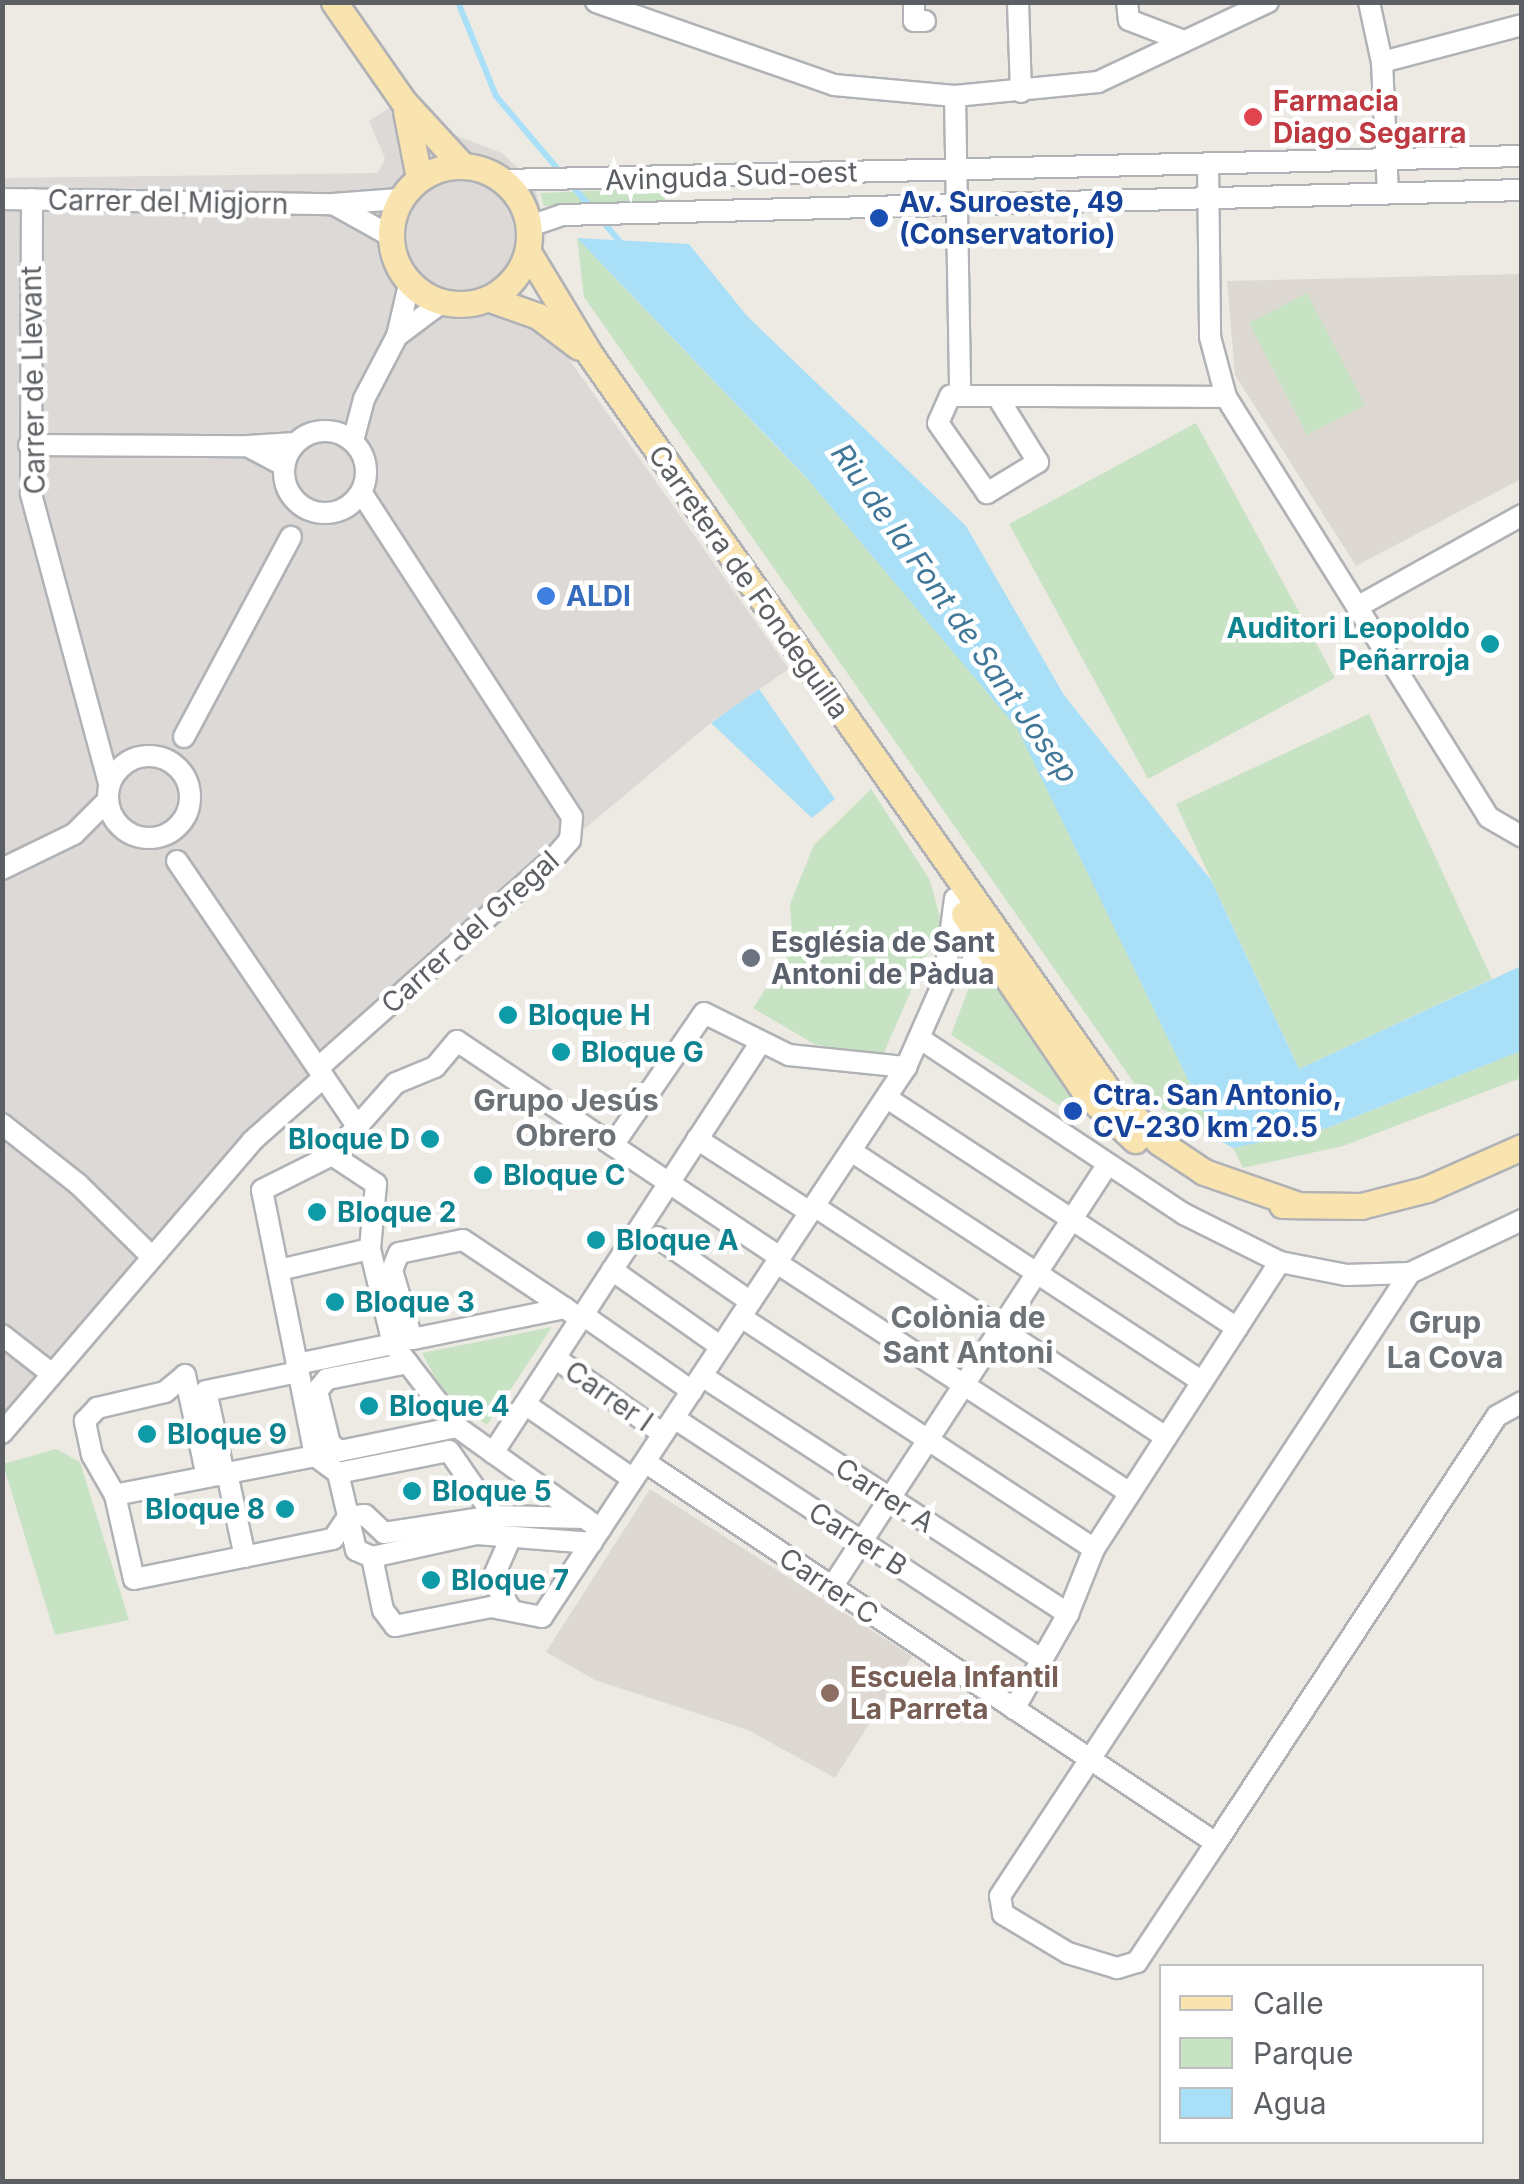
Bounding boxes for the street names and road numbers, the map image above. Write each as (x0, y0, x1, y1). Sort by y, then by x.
street label: Avinguda Sud-oest (604, 155, 858, 197)
street label: Carrer del Migjorn (48, 183, 288, 221)
street label: Carrer de Llevant (14, 265, 52, 495)
street label: Carretera de Fondeguilla (642, 439, 856, 725)
street label: Carrer del Gregal (374, 844, 566, 1020)
street label: Carrer I (559, 1354, 659, 1438)
street label: Carrer A (829, 1451, 941, 1539)
street label: Carrer B (803, 1495, 913, 1583)
street label: Carrer C (773, 1541, 885, 1631)

